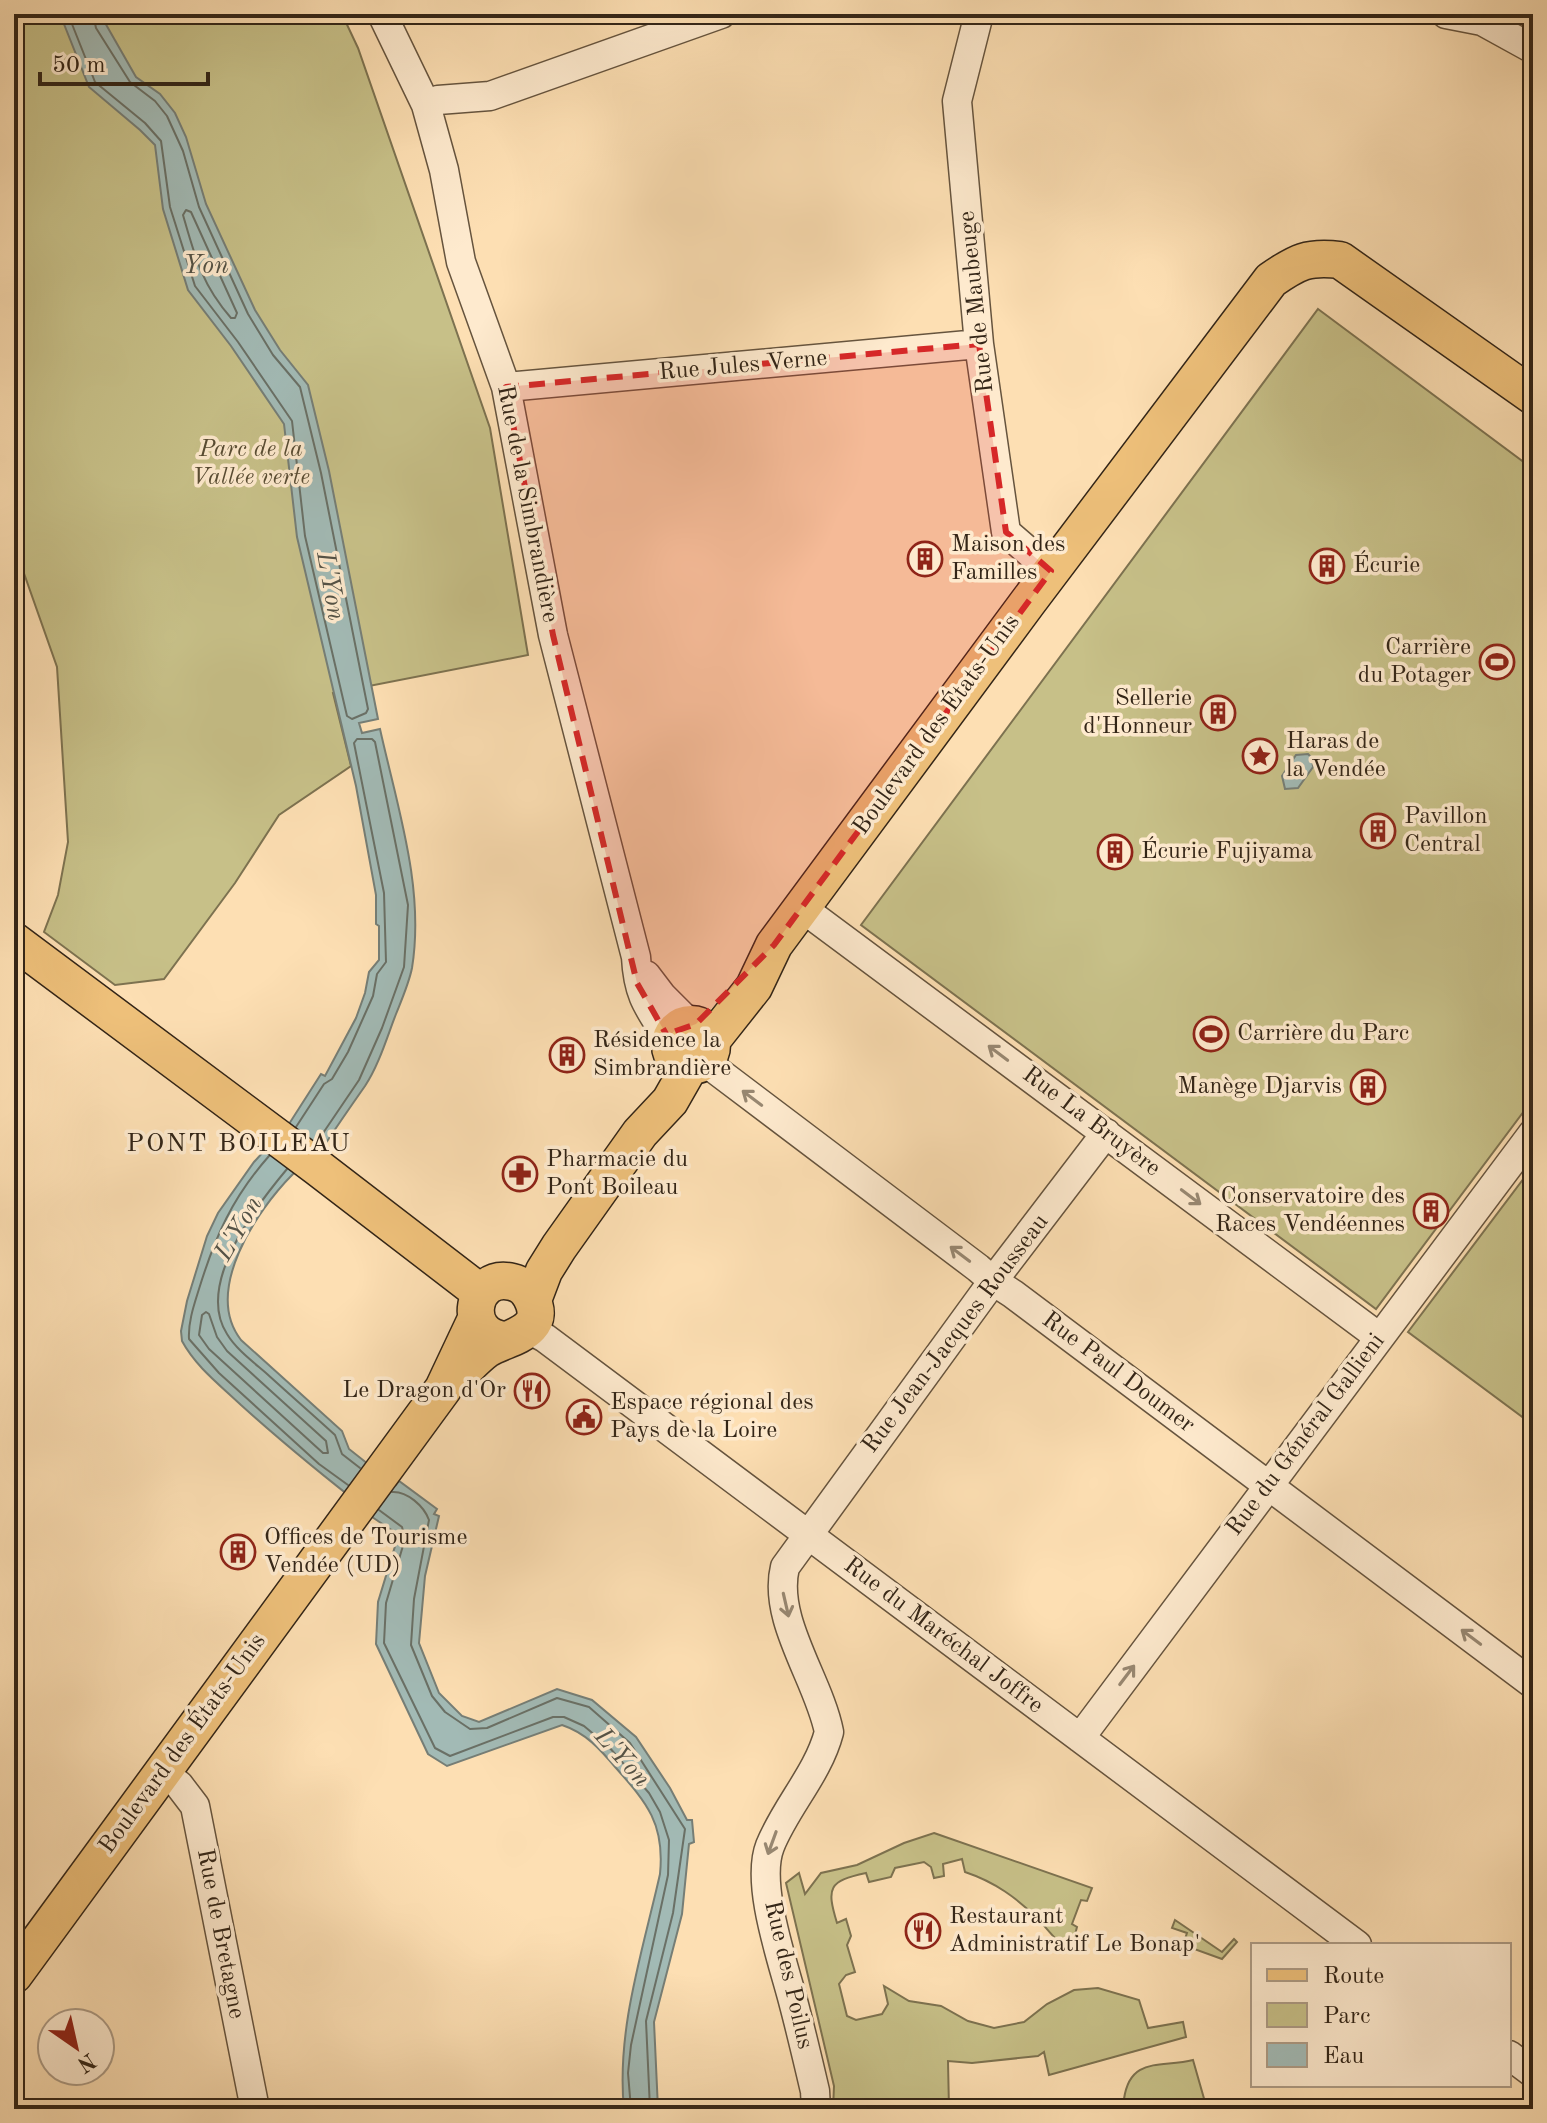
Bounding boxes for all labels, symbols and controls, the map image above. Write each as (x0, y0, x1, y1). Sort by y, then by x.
scale bar (40, 36, 208, 86)
text: 50 m (52, 54, 106, 78)
street label: Rue de Maubeuge (956, 210, 998, 394)
water label: Yon (183, 253, 229, 279)
street label: Rue Jules Verne (658, 347, 828, 385)
street label: Rue de la Simbrandière (492, 383, 562, 625)
park label: Parc de la Vallée verte (192, 438, 310, 490)
place label: Maison des Familles (951, 533, 1065, 585)
building icon: Maison des Familles (906, 540, 944, 578)
building icon: Écurie (1308, 547, 1346, 585)
water label: L'Yon (311, 549, 349, 623)
place label: Écurie (1353, 550, 1420, 578)
street label: Boulevard des États-Unis (846, 608, 1025, 839)
place label: Carrière du Potager (1358, 636, 1471, 688)
sports icon: Carrière du Potager (1478, 643, 1516, 681)
place label: Sellerie d'Honneur (1083, 687, 1192, 739)
building icon: Sellerie d'Honneur (1199, 694, 1237, 732)
place label: Haras de la Vendée (1286, 730, 1386, 782)
place icon: Haras de la Vendée (1241, 737, 1279, 775)
place label: Pavillon Central (1404, 805, 1487, 857)
building icon: Pavillon Central (1359, 812, 1397, 850)
building icon: Écurie Fujiyama (1096, 833, 1134, 871)
place label: Écurie Fujiyama (1141, 836, 1313, 864)
sports icon: Carrière du Parc (1192, 1015, 1230, 1053)
place label: Carrière du Parc (1237, 1022, 1409, 1046)
place label: Résidence la Simbrandière (593, 1029, 731, 1081)
building icon: Résidence la Simbrandière (548, 1036, 586, 1074)
one-way arrow (988, 1045, 1009, 1062)
street label: Rue La Bruyère (1018, 1062, 1164, 1182)
building icon: Manège Djarvis (1349, 1068, 1387, 1106)
place label: Manège Djarvis (1178, 1075, 1342, 1099)
one-way arrow (742, 1090, 763, 1107)
district label: PONT BOILEAU (126, 1131, 352, 1157)
place label: Pharmacie du Pont Boileau (546, 1148, 688, 1200)
pharmacy icon: Pharmacie du Pont Boileau (501, 1155, 539, 1193)
place label: Conservatoire des Races Vendéennes (1215, 1185, 1405, 1237)
one-way arrow (1179, 1188, 1201, 1205)
water label: L'Yon (210, 1192, 268, 1266)
building icon: Conservatoire des Races Vendéennes (1412, 1192, 1450, 1230)
street label: Rue Jean-Jacques Rousseau (858, 1210, 1054, 1458)
one-way arrow (950, 1246, 972, 1263)
street label: Rue Paul Doumer (1037, 1308, 1199, 1438)
street label: Rue du Général Gallieni (1222, 1330, 1390, 1540)
restaurant icon: Le Dragon d'Or (513, 1372, 551, 1410)
place label: Le Dragon d'Or (342, 1379, 506, 1403)
place label: Espace régional des Pays de la Loire (610, 1391, 814, 1443)
public building icon: Espace régional des Pays de la Loire (565, 1398, 603, 1436)
place label: Offices de Tourisme Vendée (UD) (264, 1526, 467, 1578)
building icon: Offices de Tourisme Vendée (UD) (219, 1533, 257, 1571)
street label: Rue du Maréchal Joffre (839, 1553, 1047, 1719)
one-way arrow (779, 1592, 794, 1618)
street label: Boulevard des États-Unis (92, 1627, 271, 1858)
one-way arrow (1460, 1629, 1482, 1645)
one-way arrow (1118, 1665, 1135, 1686)
water label: L'Yon (588, 1723, 655, 1793)
one-way arrow (764, 1830, 779, 1855)
street label: Rue de Bretagne (192, 1847, 248, 2021)
street label: Rue des Poilus (759, 1898, 817, 2052)
place label: Restaurant Administratif Le Bonap' (949, 1905, 1200, 1957)
restaurant icon: Restaurant Administratif Le Bonap' (904, 1912, 942, 1950)
legend (1251, 1943, 1511, 2087)
text: Route (1323, 1965, 1384, 1989)
text: Parc (1323, 2005, 1370, 2029)
north arrow (36, 2007, 116, 2087)
text: Eau (1323, 2045, 1364, 2069)
text: N (73, 2048, 99, 2076)

